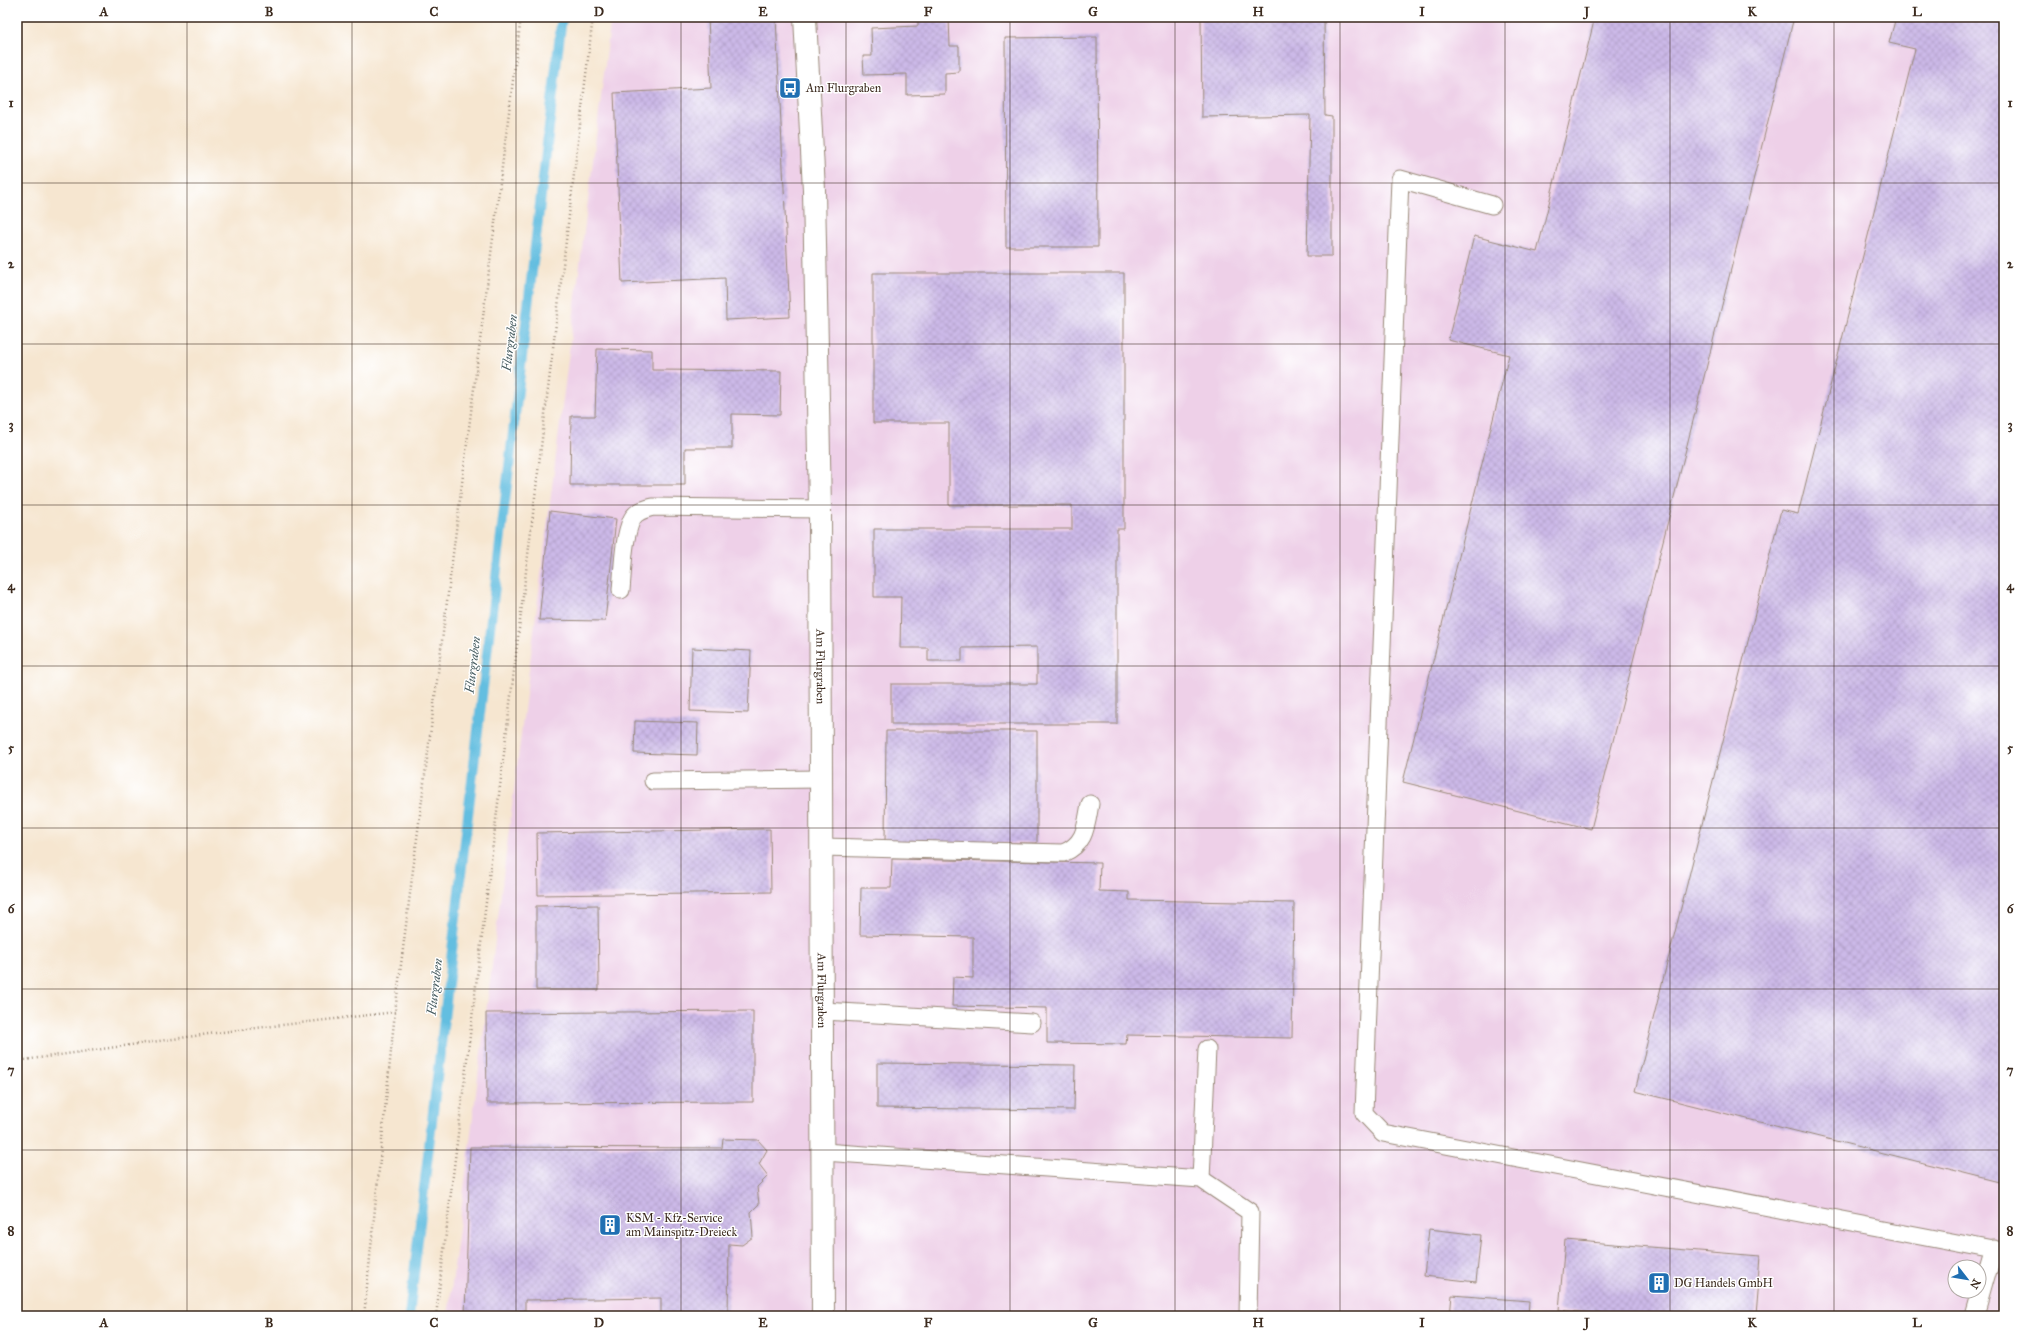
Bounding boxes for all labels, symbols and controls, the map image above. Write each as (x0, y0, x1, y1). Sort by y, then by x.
text: A (99, 4, 109, 20)
text: B (265, 4, 274, 20)
text: C (430, 4, 439, 20)
text: D (594, 4, 604, 20)
text: E (758, 4, 768, 20)
text: F (924, 4, 933, 20)
text: G (1088, 4, 1098, 20)
text: H (1252, 4, 1264, 20)
text: I (1419, 4, 1425, 20)
text: J (1582, 4, 1590, 20)
text: K (1747, 4, 1757, 20)
text: L (1912, 4, 1922, 20)
bus stop icon: Am Flurgraben (777, 75, 803, 101)
place label: Am Flurgraben (805, 81, 882, 96)
text: 1 (8, 95, 14, 111)
text: 1 (2007, 95, 2013, 111)
text: 2 (8, 256, 15, 272)
text: 2 (2007, 256, 2014, 272)
water label: Flurgraben (498, 313, 521, 373)
text: 3 (8, 417, 14, 433)
text: 3 (2007, 417, 2013, 433)
text: 4 (7, 578, 15, 594)
text: 4 (2006, 578, 2014, 594)
street label: Am Flurgraben (813, 628, 828, 705)
water label: Flurgraben (461, 635, 484, 695)
text: 5 (8, 740, 15, 756)
text: 5 (2007, 740, 2014, 756)
text: 6 (8, 901, 16, 917)
text: 6 (2007, 901, 2015, 917)
street label: Am Flurgraben (814, 952, 829, 1029)
water label: Flurgraben (423, 957, 446, 1017)
text: 7 (8, 1062, 15, 1078)
text: 7 (2007, 1062, 2014, 1078)
place label: KSM - Kfz-Service am Mainspitz-Dreieck (626, 1211, 738, 1239)
building icon: KSM - Kfz-Service am Mainspitz-Dreieck (597, 1212, 623, 1238)
text: 8 (8, 1223, 15, 1239)
text: 8 (2007, 1223, 2014, 1239)
north arrow (1947, 1259, 1987, 1299)
building icon: DG Handels GmbH (1646, 1270, 1672, 1296)
place label: DG Handels GmbH (1674, 1276, 1773, 1290)
text: N (1967, 1277, 1983, 1292)
text: A (99, 1315, 109, 1331)
text: B (265, 1315, 274, 1331)
text: C (430, 1315, 439, 1331)
text: D (594, 1315, 604, 1331)
text: E (758, 1315, 768, 1331)
text: F (924, 1315, 933, 1331)
text: G (1088, 1315, 1098, 1331)
text: H (1252, 1315, 1264, 1331)
text: I (1419, 1315, 1425, 1331)
text: J (1582, 1315, 1590, 1331)
text: K (1747, 1315, 1757, 1331)
text: L (1912, 1315, 1922, 1331)

